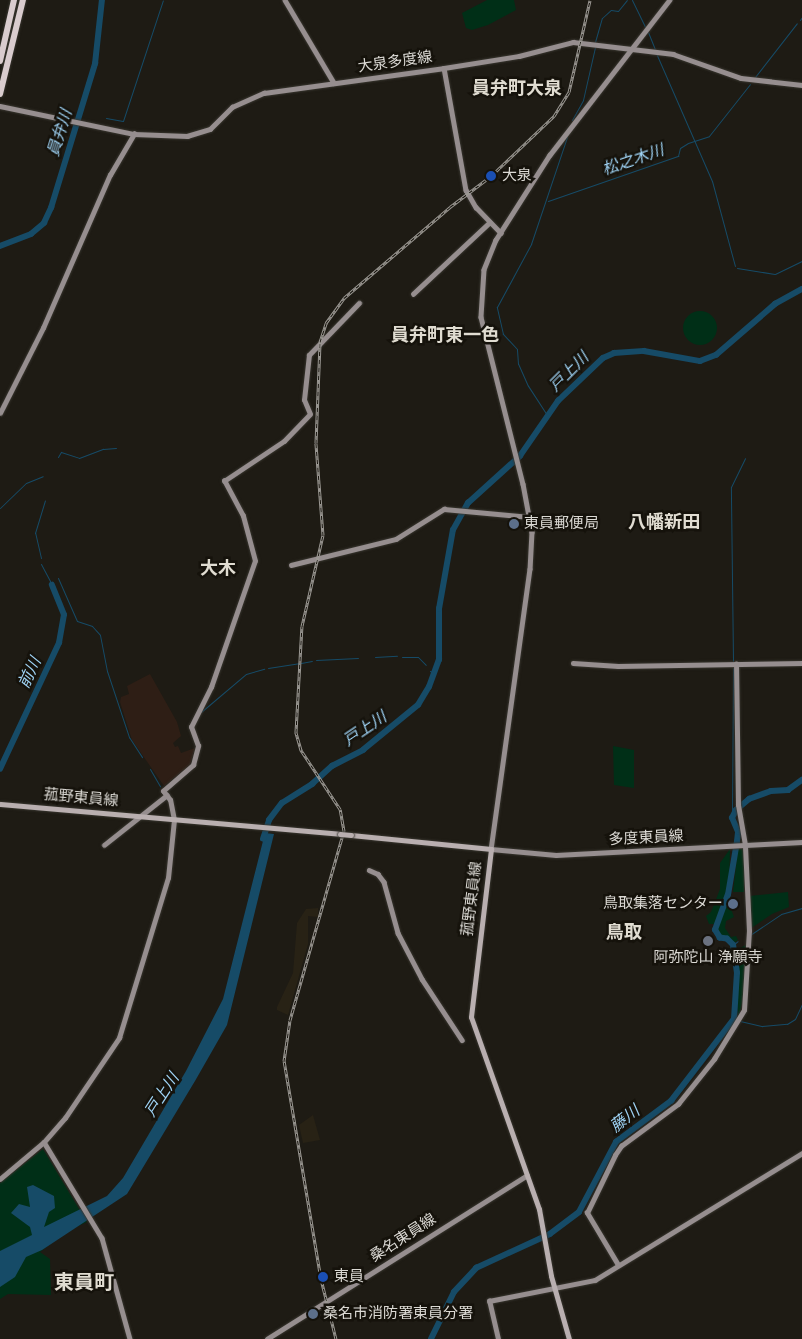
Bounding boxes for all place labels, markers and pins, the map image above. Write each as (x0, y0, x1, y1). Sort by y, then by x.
place label: 大泉 (502, 167, 532, 185)
marker: 大泉 (484, 169, 498, 183)
place label: 東員郵便局 (524, 515, 599, 533)
marker: 東員郵便局 (508, 518, 520, 530)
place label: 鳥取集落センター (603, 895, 723, 913)
marker: 鳥取集落センター (727, 898, 739, 910)
marker: 阿弥陀山 浄願寺 (702, 935, 714, 947)
place label: 阿弥陀山 浄願寺 (654, 949, 762, 967)
place label: 東員 (334, 1268, 364, 1286)
marker: 東員 (316, 1270, 330, 1284)
place label: 桑名市消防署東員分署 (323, 1305, 473, 1323)
marker: 桑名市消防署東員分署 (307, 1308, 319, 1320)

